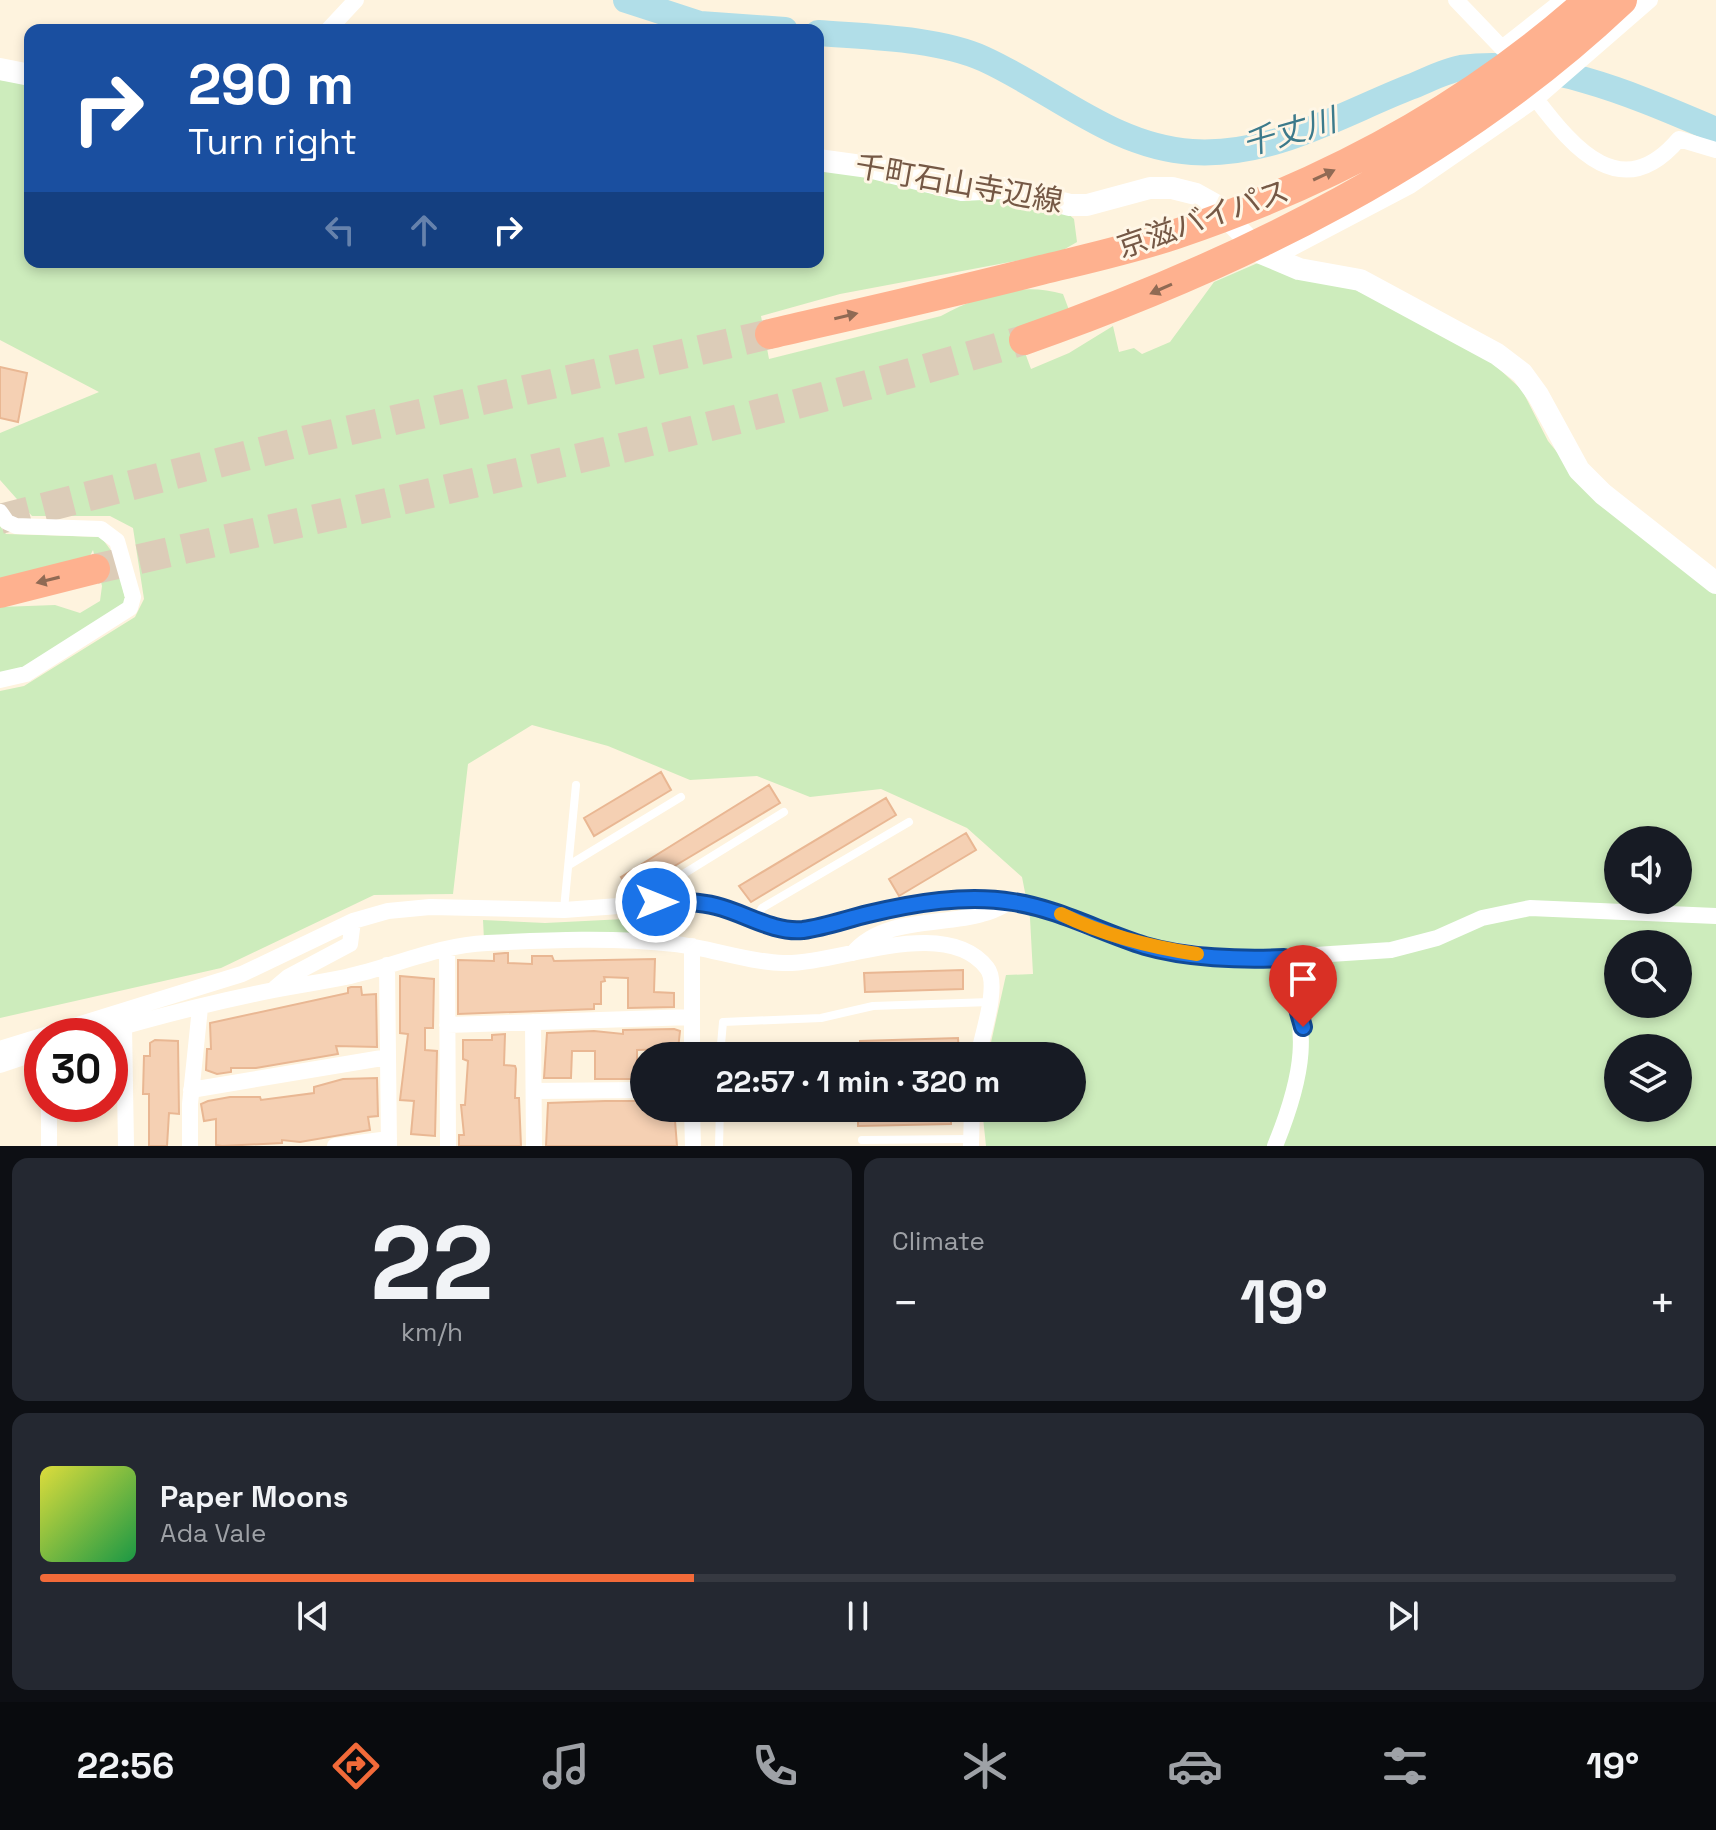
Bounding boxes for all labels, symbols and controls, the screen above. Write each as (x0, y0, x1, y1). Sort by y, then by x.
text: 290 m (188, 49, 354, 120)
icon: right (56, 56, 160, 160)
water label: 千丈川 (1237, 99, 1344, 164)
text: Turn right (188, 119, 357, 165)
street label: 千町石山寺辺線 (852, 146, 1066, 221)
one-way arrow (1312, 168, 1335, 181)
street label: 京滋バイパス (1112, 171, 1294, 266)
icon: left (318, 208, 362, 252)
icon: ahead (402, 208, 446, 252)
icon: right (486, 208, 530, 252)
one-way arrow (1149, 283, 1173, 296)
one-way arrow (834, 309, 859, 322)
one-way arrow (35, 575, 60, 587)
map controls (1604, 826, 1692, 1122)
button: sound (1604, 826, 1692, 914)
position arrow (614, 860, 698, 944)
button: search (1604, 930, 1692, 1018)
pin (1269, 945, 1337, 1027)
icon: arrive (1281, 957, 1325, 1001)
speed limit sign: 30 (24, 1018, 128, 1122)
button: layers (1604, 1034, 1692, 1122)
text: 22:57 · 1 min · 320 m (716, 1062, 1000, 1101)
text: 22 (370, 1197, 494, 1329)
text: Climate (892, 1224, 985, 1258)
text: 19° (1240, 1264, 1328, 1341)
text: − (892, 1275, 919, 1331)
text: + (1649, 1275, 1676, 1331)
text: km/h (401, 1315, 463, 1349)
text: Paper Moons (160, 1477, 349, 1516)
text: Ada Vale (160, 1516, 266, 1550)
icon: previous (291, 1594, 335, 1638)
icon: pause (836, 1594, 880, 1638)
icon: next (1381, 1594, 1425, 1638)
icon: directions (328, 1738, 384, 1794)
icon: music (538, 1738, 594, 1794)
icon: phone (747, 1738, 803, 1794)
icon: climate (957, 1738, 1013, 1794)
icon: car (1167, 1738, 1223, 1794)
icon: filters (1377, 1738, 1433, 1794)
text: 22:56 (77, 1743, 174, 1789)
text: 19° (1586, 1743, 1639, 1789)

